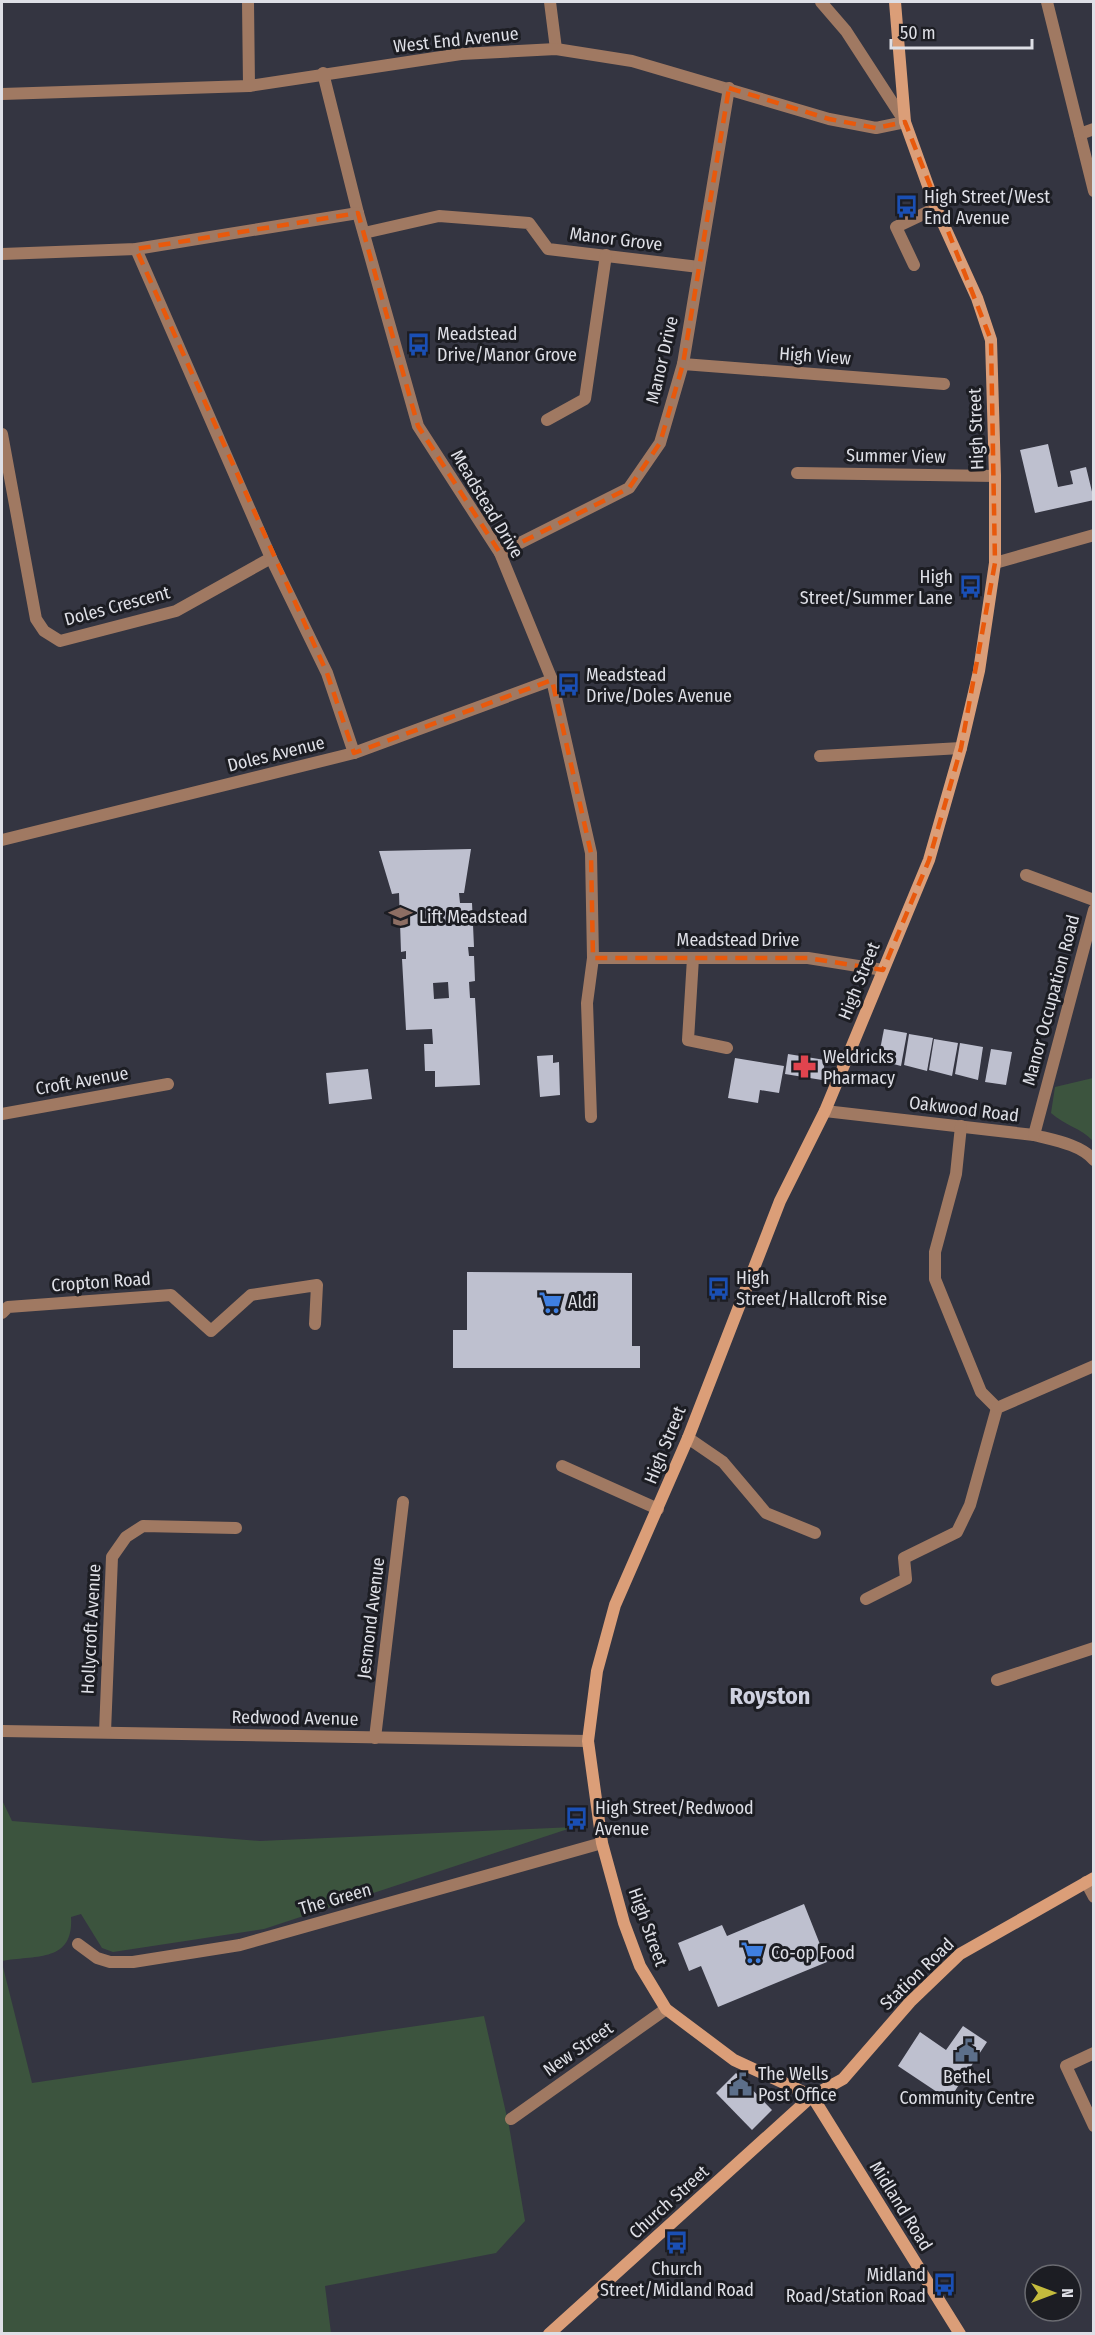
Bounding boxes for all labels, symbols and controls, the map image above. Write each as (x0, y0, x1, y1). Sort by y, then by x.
scale bar (891, 12, 1032, 50)
street label: West End Avenue (392, 22, 520, 58)
text: 50 m (900, 22, 936, 44)
place label: High Street/West End Avenue (924, 186, 1050, 229)
bus stop icon: High Street/West End Avenue (893, 194, 919, 220)
street label: Manor Grove (568, 222, 664, 256)
street label: Manor Drive (641, 314, 683, 406)
place label: Meadstead Drive/Manor Grove (437, 323, 577, 366)
bus stop icon: Meadstead Drive/Manor Grove (406, 331, 432, 357)
street label: High View (778, 343, 852, 369)
street label: High Street (964, 388, 988, 470)
street label: Summer View (846, 444, 946, 468)
street label: Meadstead Drive (446, 446, 528, 562)
place label: High Street/Summer Lane (800, 566, 953, 609)
bus stop icon: High Street/Summer Lane (958, 574, 984, 600)
street label: Doles Crescent (62, 581, 172, 631)
place label: Meadstead Drive/Doles Avenue (586, 664, 732, 707)
bus stop icon: Meadstead Drive/Doles Avenue (555, 672, 581, 698)
street label: Doles Avenue (225, 731, 327, 777)
school or university icon: Lift Meadstead (388, 904, 414, 930)
place label: Lift Meadstead (419, 906, 528, 928)
street label: Manor Occupation Road (1018, 912, 1084, 1088)
street label: Meadstead Drive (677, 929, 800, 951)
street label: High Street (833, 939, 885, 1023)
place label: Weldricks Pharmacy (823, 1046, 895, 1089)
pharmacy icon: Weldricks Pharmacy (792, 1054, 818, 1080)
street label: Croft Avenue (34, 1062, 130, 1100)
street label: Oakwood Road (908, 1091, 1020, 1127)
place label: High Street/Hallcroft Rise (736, 1267, 887, 1310)
street label: Cropton Road (50, 1268, 152, 1296)
bus stop icon: High Street/Hallcroft Rise (705, 1275, 731, 1301)
supermarket icon: Aldi (537, 1289, 563, 1315)
place label: Aldi (568, 1291, 596, 1313)
street label: High Street (639, 1403, 691, 1487)
street label: Jesmond Avenue (353, 1556, 389, 1680)
street label: Hollycroft Avenue (77, 1563, 105, 1695)
district label: Royston (730, 1682, 810, 1710)
street label: Redwood Avenue (231, 1706, 359, 1730)
place label: High Street/Redwood Avenue (595, 1797, 754, 1840)
bus stop icon: High Street/Redwood Avenue (564, 1805, 590, 1831)
street label: The Green (296, 1878, 374, 1920)
street label: High Street (624, 1885, 672, 1969)
street label: Station Road (875, 1933, 959, 2015)
supermarket icon: Co-op Food (740, 1940, 766, 1966)
place label: Co-op Food (771, 1942, 855, 1964)
street label: New Street (539, 2017, 617, 2081)
public building icon: Bethel Community Centre (954, 2038, 980, 2064)
place label: The Wells Post Office (758, 2063, 837, 2106)
place label: Bethel Community Centre (899, 2066, 1035, 2109)
public building icon: The Wells Post Office (727, 2071, 753, 2097)
street label: Midland Road (865, 2157, 937, 2255)
street label: Church Street (625, 2161, 713, 2243)
bus stop icon: Church Street/Midland Road (664, 2230, 690, 2256)
place label: Church Street/Midland Road (600, 2258, 754, 2301)
north arrow (1023, 2263, 1083, 2323)
place label: Midland Road/Station Road (786, 2264, 926, 2307)
bus stop icon: Midland Road/Station Road (931, 2272, 957, 2298)
text: N (1058, 2288, 1077, 2298)

